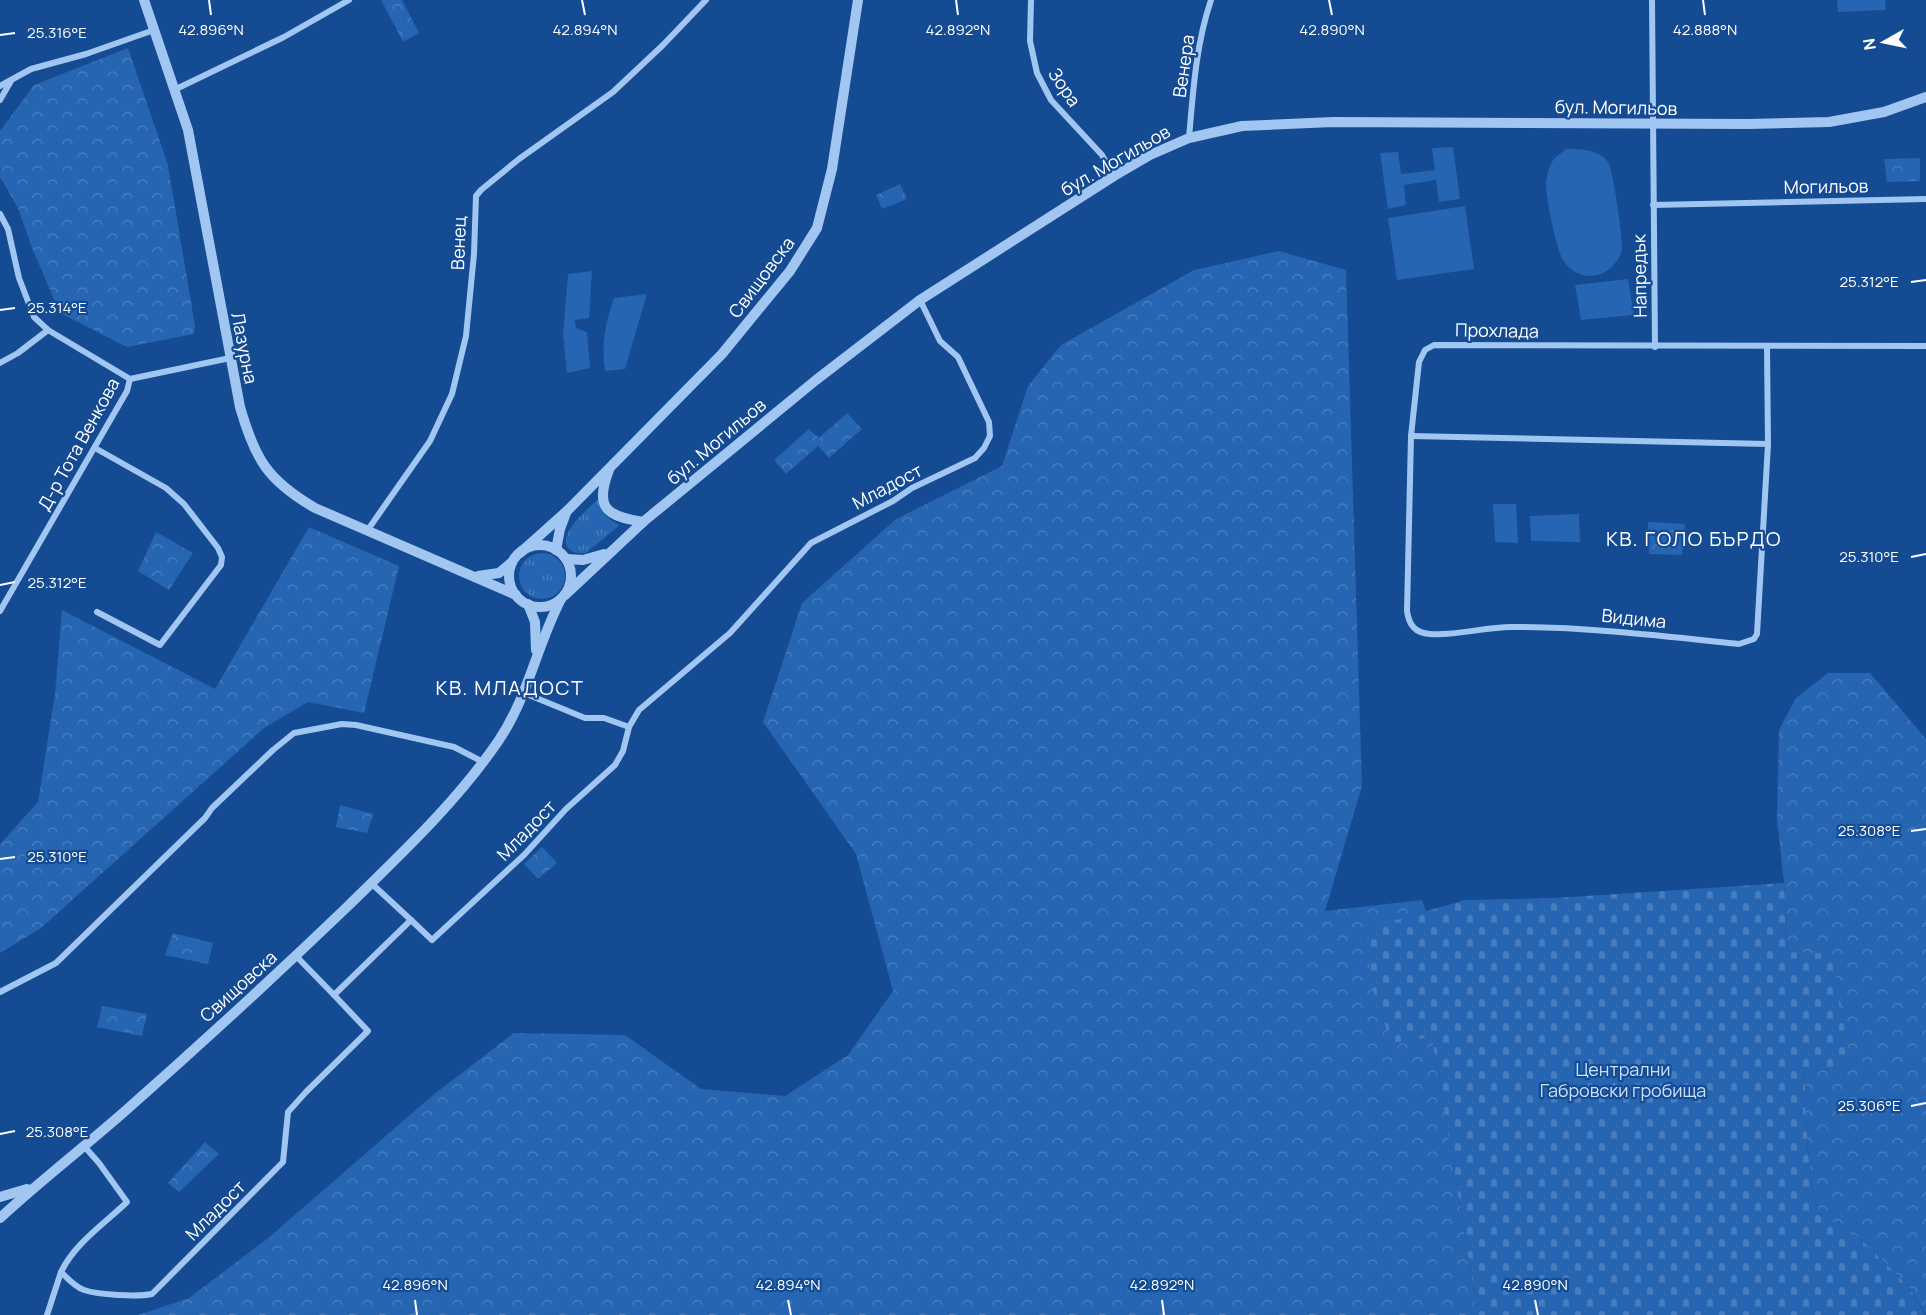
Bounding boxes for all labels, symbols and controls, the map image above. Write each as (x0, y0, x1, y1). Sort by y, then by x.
north arrow (1854, 12, 1914, 72)
text: 42.896°N (178, 19, 244, 40)
text: 42.894°N (552, 19, 618, 40)
text: 42.892°N (926, 19, 990, 40)
text: 42.890°N (1299, 19, 1365, 40)
text: 42.888°N (1673, 19, 1737, 40)
text: 25.316°E (27, 22, 87, 43)
street label: Венера (1167, 33, 1199, 99)
text: N (1857, 37, 1881, 52)
street label: Зора (1043, 63, 1087, 111)
street label: бул. Могильов (1555, 94, 1678, 120)
street label: бул. Могильов (1056, 119, 1174, 201)
street label: Могильов (1783, 173, 1869, 199)
street label: Венец (445, 216, 471, 270)
street label: Свищовска (723, 232, 799, 322)
street label: Напредък (1626, 233, 1652, 318)
text: 25.312°E (1839, 271, 1899, 292)
text: 25.314°E (27, 297, 87, 318)
street label: Лазурна (226, 310, 264, 386)
street label: Прохлада (1455, 317, 1539, 343)
street label: Д-р Тота Венкова (32, 373, 124, 515)
street label: бул. Могильов (661, 392, 771, 490)
street label: Младост (848, 458, 926, 514)
district label: КВ. ГОЛО БЪРДО (1606, 525, 1782, 552)
text: 25.310°E (1839, 546, 1899, 567)
text: 25.312°E (27, 572, 87, 593)
street label: Видима (1601, 603, 1667, 633)
district label: КВ. МЛАДОСТ (436, 674, 584, 701)
street label: Младост (491, 794, 561, 866)
text: 25.308°E (1838, 820, 1900, 841)
text: 25.310°E (27, 846, 87, 867)
street label: Свищовска (194, 945, 282, 1027)
park label: Централни Габровски гробища (1540, 1057, 1706, 1102)
text: 25.306°E (1837, 1095, 1901, 1116)
text: 25.308°E (26, 1121, 88, 1142)
street label: Младост (180, 1175, 250, 1245)
text: 42.896°N (382, 1274, 448, 1295)
text: 42.894°N (755, 1274, 821, 1295)
text: 42.892°N (1130, 1274, 1194, 1295)
text: 42.890°N (1502, 1274, 1568, 1295)

